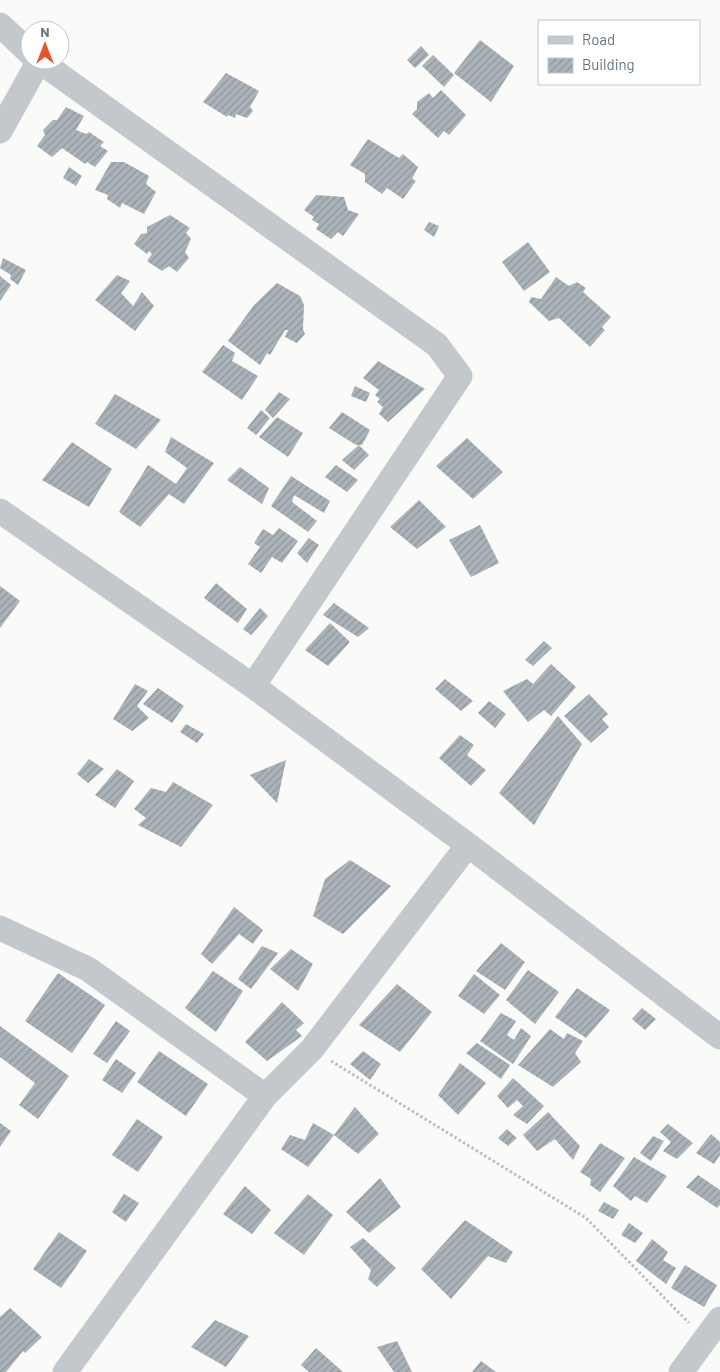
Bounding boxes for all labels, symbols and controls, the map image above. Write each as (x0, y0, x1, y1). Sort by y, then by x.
north arrow (20, 20, 70, 70)
legend (538, 20, 700, 85)
text: N (40, 23, 50, 40)
text: Road (582, 30, 615, 48)
text: Building (582, 55, 635, 73)

